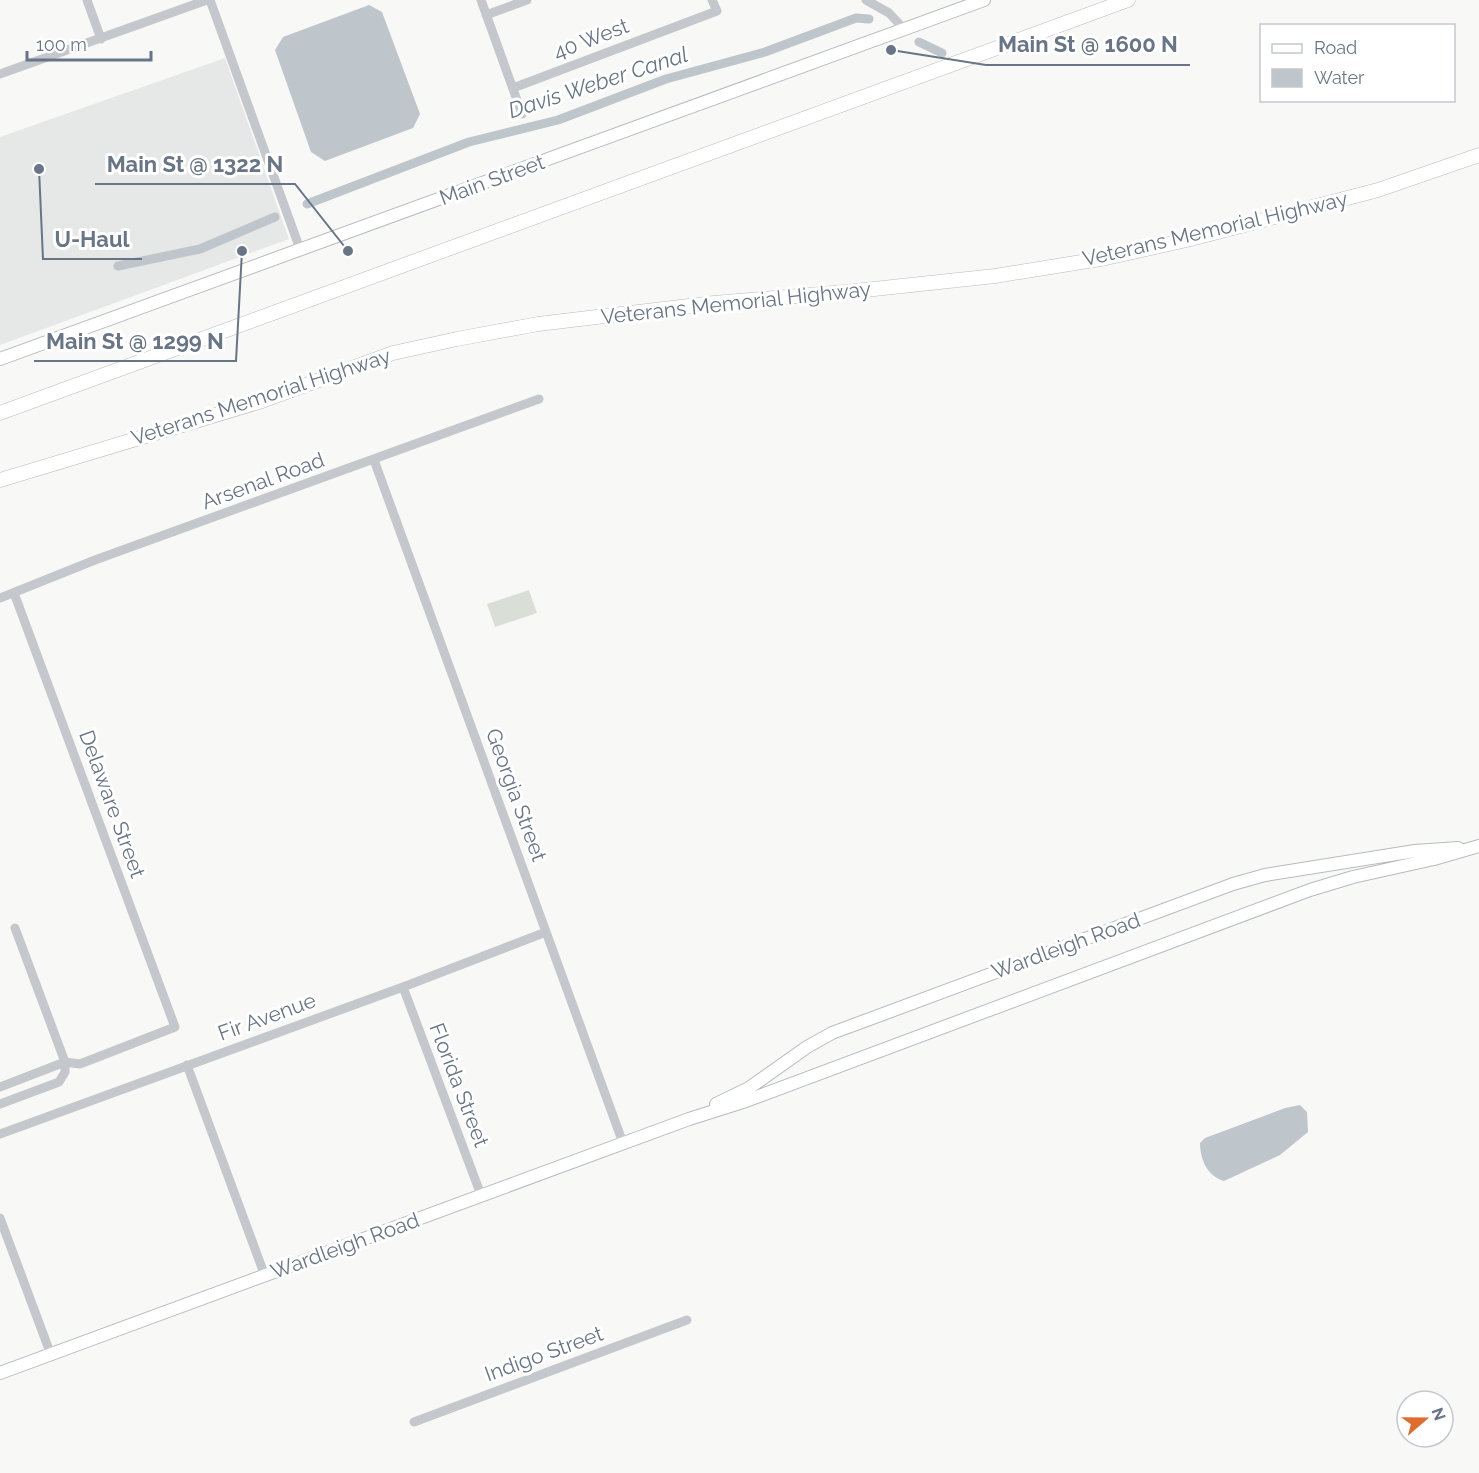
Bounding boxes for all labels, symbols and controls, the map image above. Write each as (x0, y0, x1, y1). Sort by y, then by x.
street label: 40 West (549, 13, 632, 64)
scale bar (27, 24, 152, 62)
legend (1260, 24, 1455, 102)
callout: Main St @ 1600 N (986, 25, 1190, 65)
text: Main St @ 1600 N (998, 31, 1178, 57)
text: 100 m (36, 34, 87, 55)
text: Road (1314, 37, 1357, 58)
water label: Davis Weber Canal (505, 41, 691, 123)
text: Water (1314, 67, 1365, 88)
callout: Main St @ 1322 N (95, 144, 295, 184)
street label: Main Street (436, 149, 548, 210)
text: Main St @ 1322 N (107, 151, 283, 177)
street label: Veterans Memorial Highway (1080, 186, 1350, 271)
callout: U-Haul (43, 219, 142, 259)
text: U-Haul (54, 226, 131, 252)
street label: Veterans Memorial Highway (600, 276, 872, 329)
callout: Main St @ 1299 N (34, 321, 236, 361)
text: Main St @ 1299 N (46, 328, 224, 354)
street label: Veterans Memorial Highway (128, 343, 394, 450)
street label: Arsenal Road (198, 447, 327, 514)
street label: Georgia Street (481, 725, 552, 865)
street label: Delaware Street (74, 727, 151, 881)
street label: Wardleigh Road (988, 907, 1143, 984)
street label: Fir Avenue (215, 987, 319, 1046)
street label: Florida Street (424, 1019, 495, 1150)
street label: Wardleigh Road (267, 1207, 422, 1284)
street label: Indigo Street (481, 1321, 606, 1387)
north arrow (1395, 1389, 1455, 1449)
text: N (1428, 1405, 1450, 1423)

